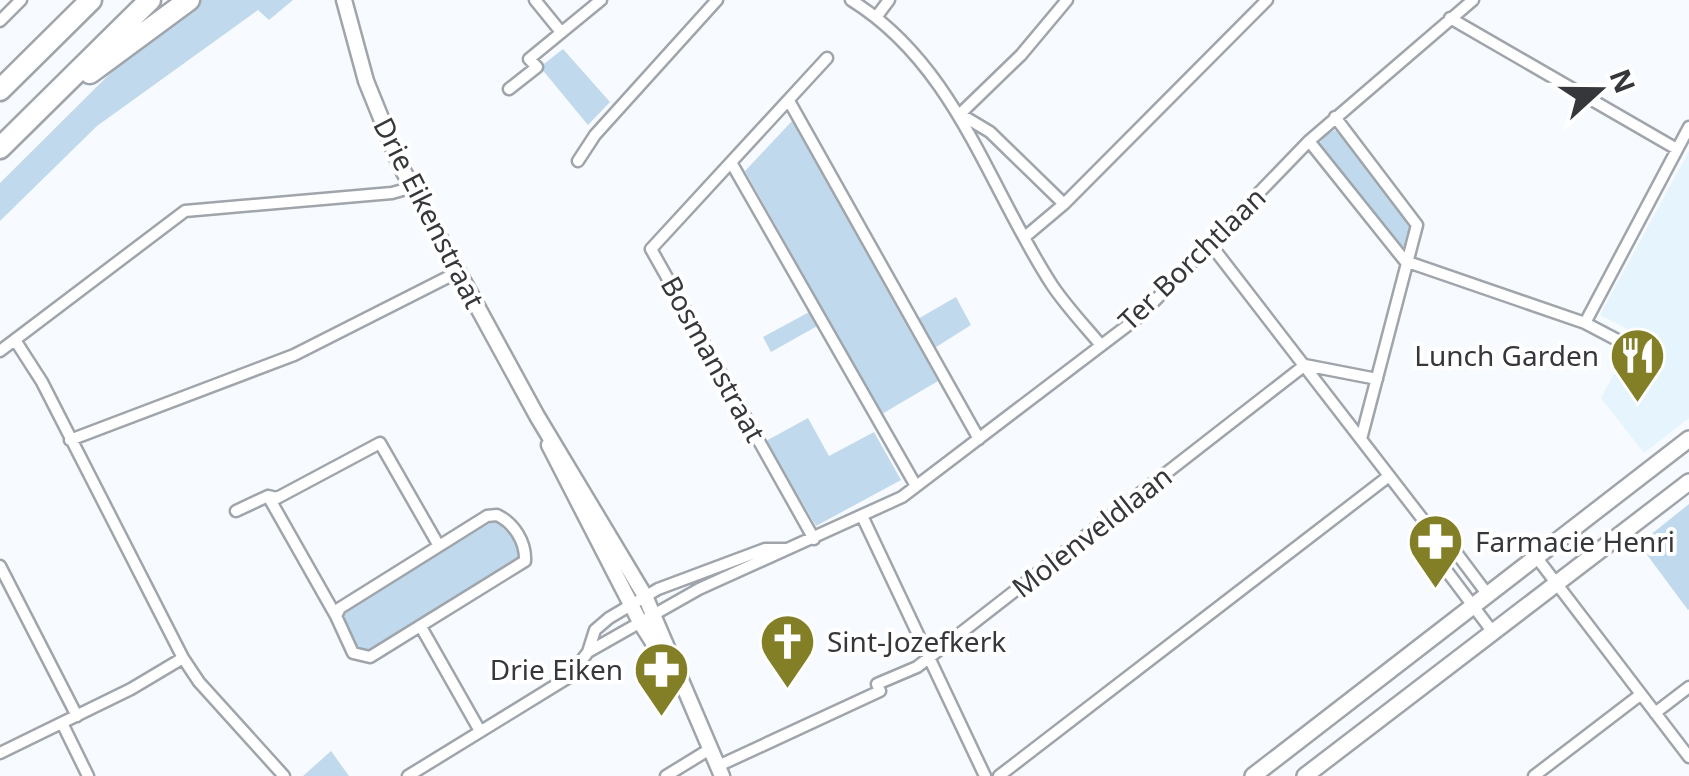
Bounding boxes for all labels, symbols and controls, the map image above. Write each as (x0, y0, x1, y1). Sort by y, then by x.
north arrow (1549, 40, 1649, 140)
text: N (1601, 63, 1645, 98)
street label: Drie Eikenstraat (365, 111, 494, 314)
street label: Ter Borchtlaan (1109, 178, 1273, 338)
street label: Bosmanstraat (653, 269, 775, 448)
restaurant icon: Lunch Garden (1608, 326, 1668, 405)
place label: Lunch Garden (1414, 336, 1599, 374)
street label: Molenveldlaan (1004, 457, 1179, 606)
pharmacy icon: Farmacie Henri (1406, 512, 1466, 591)
place label: Farmacie Henri (1475, 522, 1675, 560)
church icon: Sint-Jozefkerk (758, 612, 818, 691)
place label: Sint-Jozefkerk (827, 622, 1006, 660)
pharmacy icon: Drie Eiken (632, 640, 692, 719)
place label: Drie Eiken (490, 650, 623, 688)

